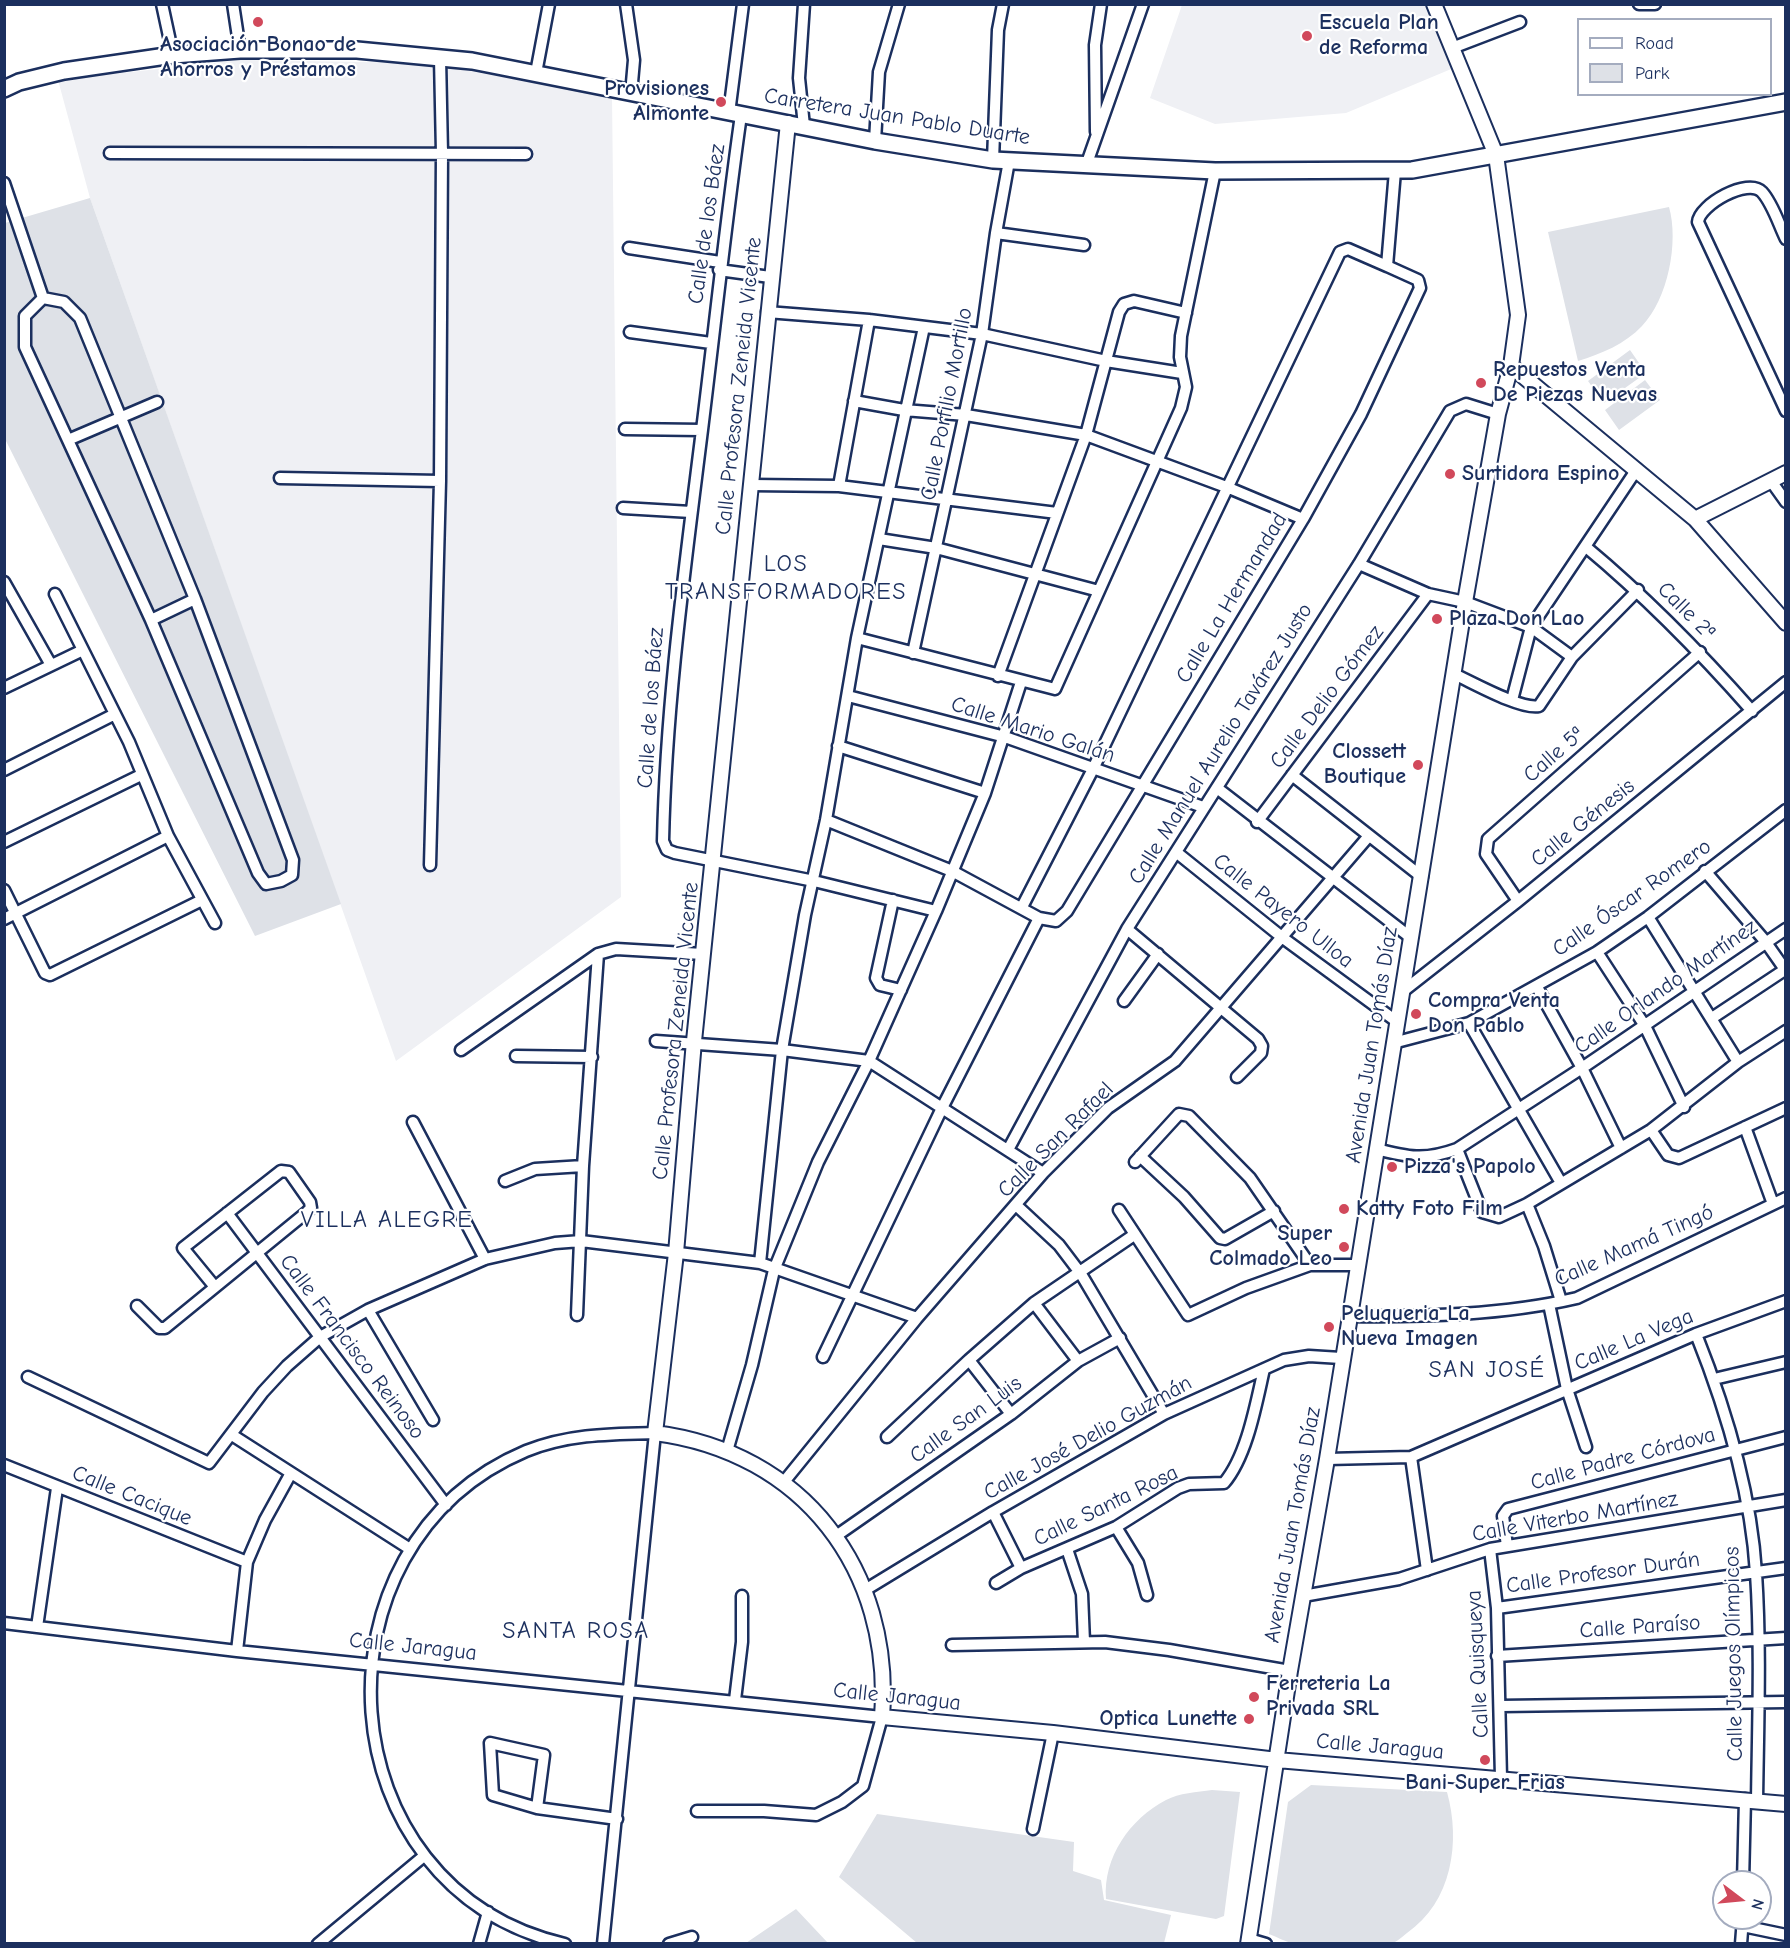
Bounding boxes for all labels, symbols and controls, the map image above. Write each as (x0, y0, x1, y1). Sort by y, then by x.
place label: Escuela Plan de Reforma (1319, 10, 1439, 62)
marker: Asociación Bonao de Ahorros y Préstamos (251, 15, 265, 29)
legend (1577, 18, 1772, 96)
marker: Escuela Plan de Reforma (1300, 29, 1314, 43)
place label: Asociación Bonao de Ahorros y Préstamos (160, 32, 356, 84)
text: Road (1635, 33, 1674, 54)
text: Park (1635, 63, 1669, 84)
place label: Provisiones Almonte (604, 76, 709, 128)
street label: Carretera Juan Pablo Duarte (762, 83, 1032, 151)
marker: Provisiones Almonte (714, 95, 728, 109)
street label: Calle de los Báez (683, 142, 731, 306)
street label: Calle Profesora Zeneida Vicente (710, 236, 768, 536)
street label: Calle Porfilio Mortillo (915, 305, 979, 503)
place label: Repuestos Venta De Piezas Nuevas (1493, 357, 1657, 408)
marker: Repuestos Venta De Piezas Nuevas (1474, 376, 1488, 390)
place label: Surtidora Espino (1462, 461, 1619, 487)
marker: Surtidora Espino (1443, 467, 1457, 481)
street label: Calle La Hermandad (1171, 508, 1293, 688)
district label: LOS TRANSFORMADORES (665, 550, 907, 606)
street label: Calle 2ª (1652, 577, 1720, 645)
street label: Calle Manuel Aurelio Tavárez Justo (1123, 599, 1319, 889)
place label: Plaza Don Lao (1449, 606, 1584, 632)
marker: Plaza Don Lao (1430, 612, 1444, 626)
street label: Calle Delio Gómez (1264, 620, 1390, 774)
street label: Calle de los Báez (632, 627, 670, 789)
street label: Calle Mario Galán (948, 691, 1118, 769)
street label: Calle 5ª (1518, 722, 1590, 788)
place label: Clossett Boutique (1324, 739, 1406, 790)
marker: Clossett Boutique (1411, 758, 1425, 772)
street label: Calle Génesis (1526, 773, 1640, 873)
street label: Calle Óscar Romero (1547, 833, 1717, 963)
street label: Calle Payero Ulloa (1207, 848, 1359, 974)
street label: Calle Profesora Zeneida Vicente (647, 881, 705, 1181)
street label: Calle Orlando Martínez (1569, 914, 1763, 1060)
street label: Avenida Juan Tomás Díaz (1340, 925, 1404, 1165)
place label: Compra Venta Don Pablo (1428, 988, 1560, 1040)
marker: Compra Venta Don Pablo (1409, 1007, 1423, 1021)
street label: Calle San Rafael (993, 1077, 1119, 1203)
place label: Pizza's Papolo (1404, 1154, 1536, 1180)
marker: Pizza's Papolo (1385, 1160, 1399, 1174)
place label: Katty Foto Film (1356, 1196, 1503, 1222)
street label: Calle Mamá Tingó (1550, 1199, 1718, 1293)
marker: Katty Foto Film (1337, 1202, 1351, 1216)
district label: VILLA ALEGRE (301, 1206, 473, 1234)
place label: Super Colmado Leo (1209, 1221, 1332, 1272)
marker: Super Colmado Leo (1337, 1240, 1351, 1254)
street label: Calle Francisco Reinoso (274, 1249, 430, 1445)
place label: Peluqueria La Nueva Imagen (1341, 1301, 1478, 1352)
street label: Calle La Vega (1571, 1303, 1697, 1377)
marker: Peluqueria La Nueva Imagen (1322, 1320, 1336, 1334)
district label: SAN JOSÉ (1428, 1356, 1546, 1384)
street label: Calle José Delio Guzmán (979, 1370, 1197, 1506)
street label: Calle San Luis (905, 1371, 1027, 1469)
street label: Avenida Juan Tomás Díaz (1259, 1405, 1327, 1645)
street label: Calle Padre Córdova (1528, 1422, 1718, 1496)
street label: Calle Cacique (68, 1460, 196, 1532)
street label: Calle Santa Rosa (1029, 1460, 1183, 1552)
street label: Calle Viterbo Martínez (1470, 1486, 1680, 1548)
street label: Calle Profesor Durán (1504, 1546, 1702, 1600)
street label: Calle Juegos Olímpicos (1719, 1546, 1749, 1762)
street label: Calle Quisqueya (1461, 1589, 1495, 1739)
street label: Calle Paraíso (1579, 1610, 1701, 1644)
district label: SANTA ROSA (502, 1617, 650, 1645)
street label: Calle Jaragua (348, 1627, 478, 1667)
place label: Ferreteria La Privada SRL (1266, 1671, 1391, 1723)
street label: Calle Jaragua (832, 1677, 962, 1717)
marker: Ferreteria La Privada SRL (1247, 1690, 1261, 1704)
place label: Optica Lunette (1100, 1706, 1237, 1732)
marker: Optica Lunette (1242, 1712, 1256, 1726)
street label: Calle Jaragua (1315, 1728, 1445, 1766)
marker: Bani Super Frias (1478, 1753, 1492, 1767)
place label: Bani Super Frias (1405, 1770, 1565, 1796)
north arrow (1712, 1870, 1772, 1930)
text: N (1747, 1897, 1767, 1912)

